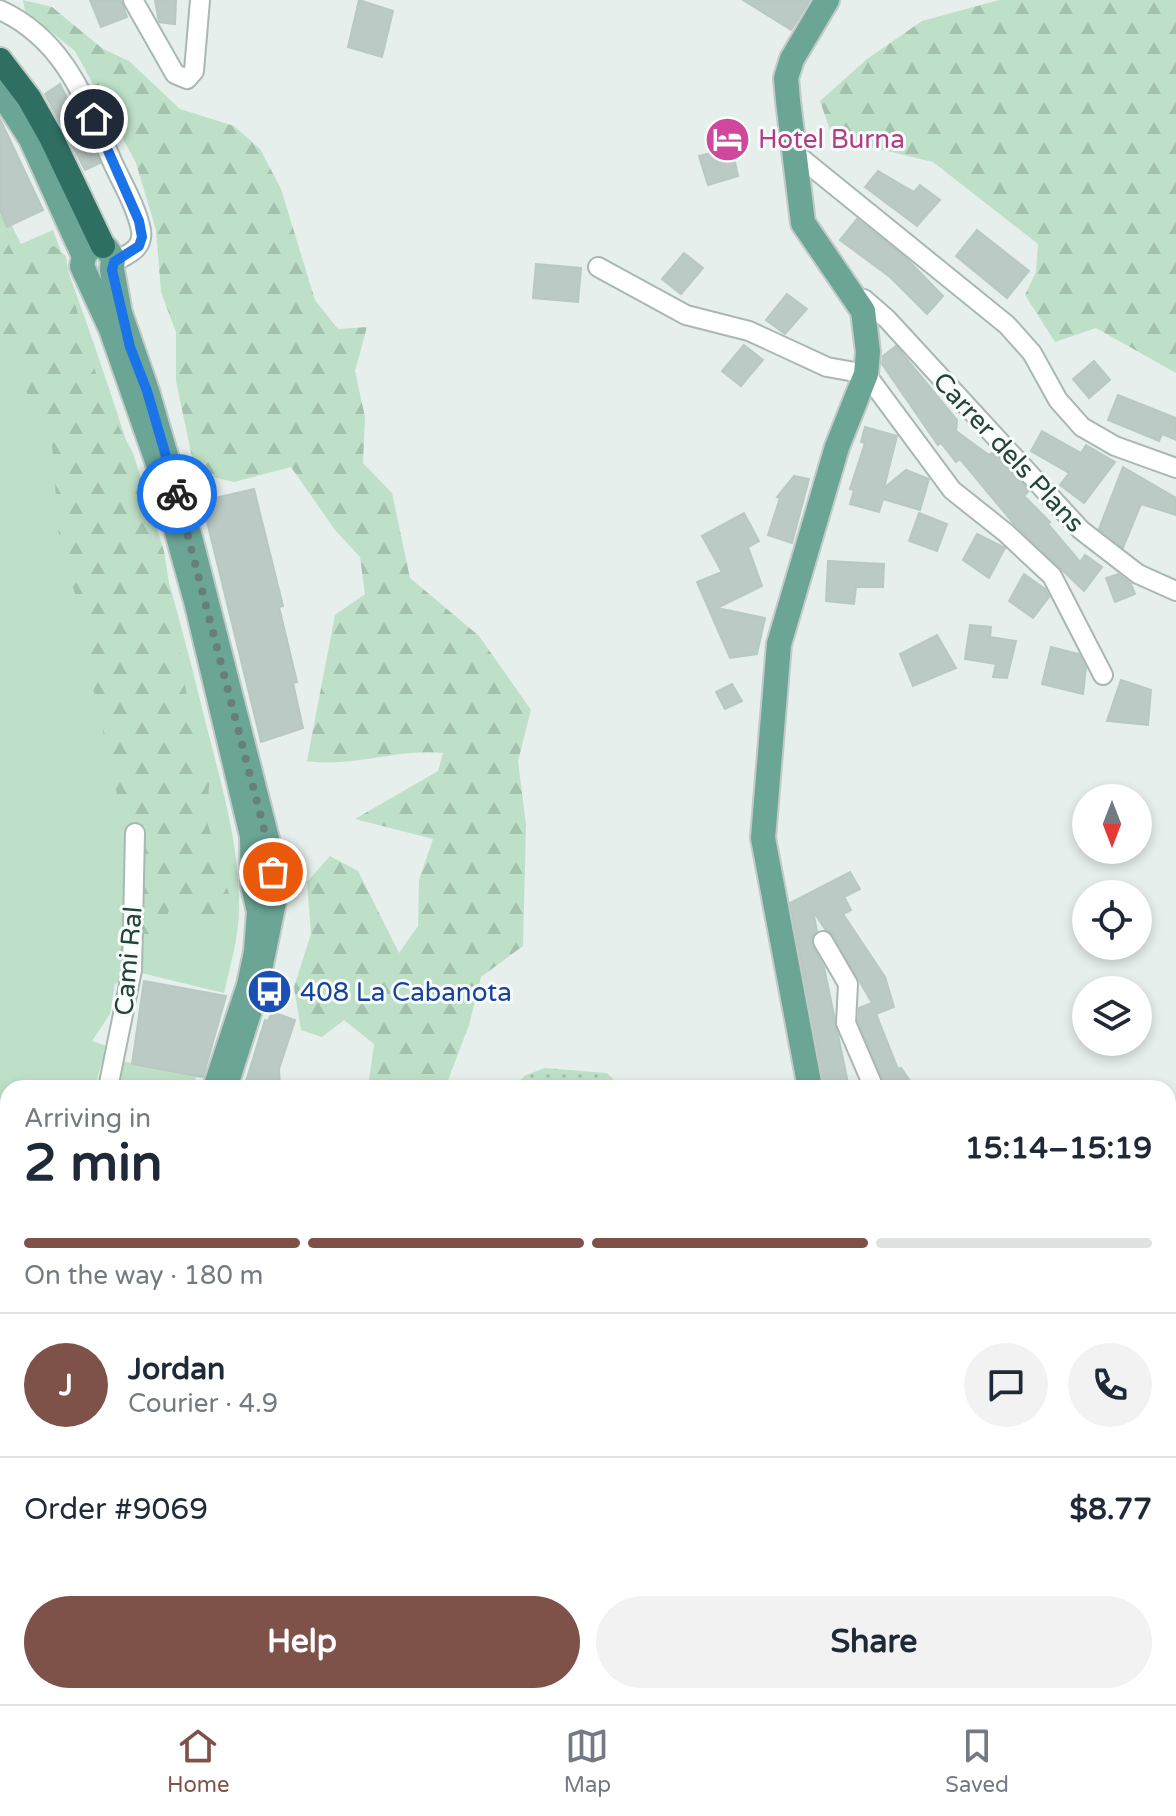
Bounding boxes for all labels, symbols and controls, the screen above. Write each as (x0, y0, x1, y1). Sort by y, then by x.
pin (60, 85, 128, 153)
icon: home (72, 97, 116, 141)
hotel icon: Hotel Burna (703, 115, 751, 163)
place label: Hotel Burna (758, 124, 905, 155)
street label: Carrer dels Plans (927, 366, 1091, 539)
courier (137, 454, 217, 534)
icon: bike (155, 472, 199, 516)
north arrow (1072, 784, 1152, 864)
map controls (1072, 784, 1152, 1056)
pin (239, 838, 307, 906)
icon: bag (251, 850, 295, 894)
button: locate (1072, 880, 1152, 960)
street label: Cami Ral (108, 905, 149, 1017)
bus stop icon: 408 La Cabanota (245, 968, 293, 1016)
button: layers (1072, 976, 1152, 1056)
place label: 408 La Cabanota (300, 977, 512, 1008)
text: Arriving in (24, 1103, 151, 1134)
text: 15:14–15:19 (965, 1130, 1152, 1167)
text: 2 min (24, 1132, 163, 1195)
text: On the way · 180 m (24, 1260, 263, 1291)
button: chat (964, 1343, 1048, 1427)
button: phone (1068, 1343, 1152, 1427)
text: Jordan (128, 1351, 225, 1388)
text: J (59, 1367, 73, 1404)
text: Courier · 4.9 (128, 1388, 278, 1419)
text: Order #9069 (24, 1491, 208, 1528)
text: $8.77 (1070, 1491, 1152, 1528)
button: Help (24, 1596, 580, 1688)
button: Share (596, 1596, 1152, 1688)
tab: Home (167, 1724, 229, 1798)
tab: Map (564, 1724, 611, 1798)
tab: Saved (945, 1724, 1009, 1798)

